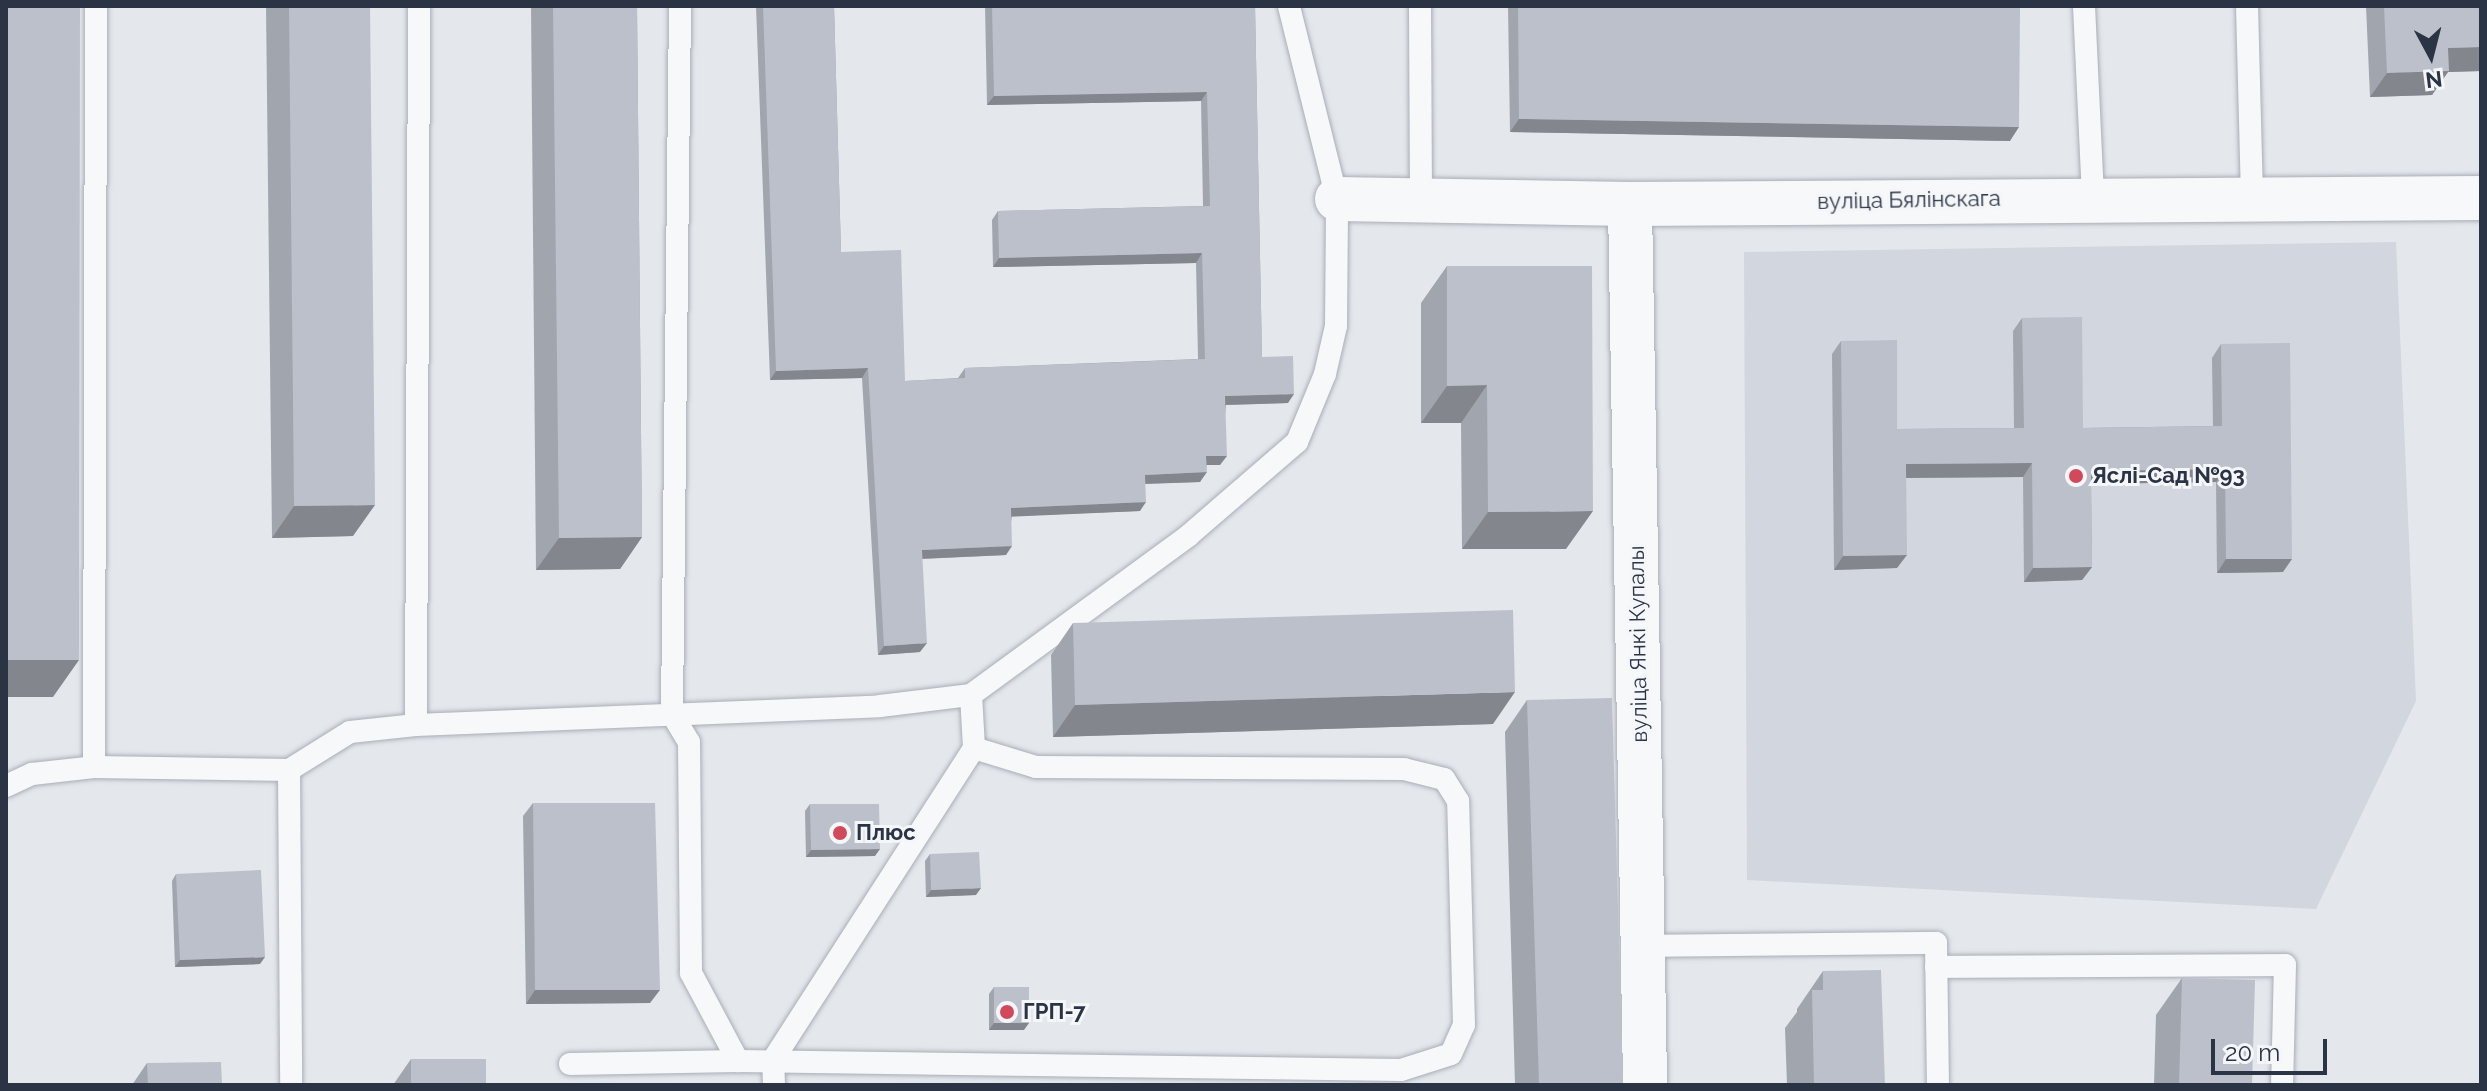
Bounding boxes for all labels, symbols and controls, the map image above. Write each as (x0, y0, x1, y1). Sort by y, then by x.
north arrow (2391, 16, 2471, 96)
text: N (2424, 66, 2444, 94)
street label: вуліца Бялінскага (1817, 185, 2001, 215)
place label: Яслі-Сад №93 (2092, 463, 2245, 489)
marker: Яслі-Сад №93 (2067, 467, 2085, 485)
street label: вуліца Янкі Купалы (1623, 545, 1653, 743)
place label: Плюс (856, 820, 916, 846)
marker: Плюс (831, 824, 849, 842)
place label: ГРП-7 (1023, 999, 1086, 1025)
marker: ГРП-7 (998, 1003, 1016, 1021)
scale bar (2215, 1023, 2331, 1073)
text: 20 m (2225, 1038, 2280, 1067)

